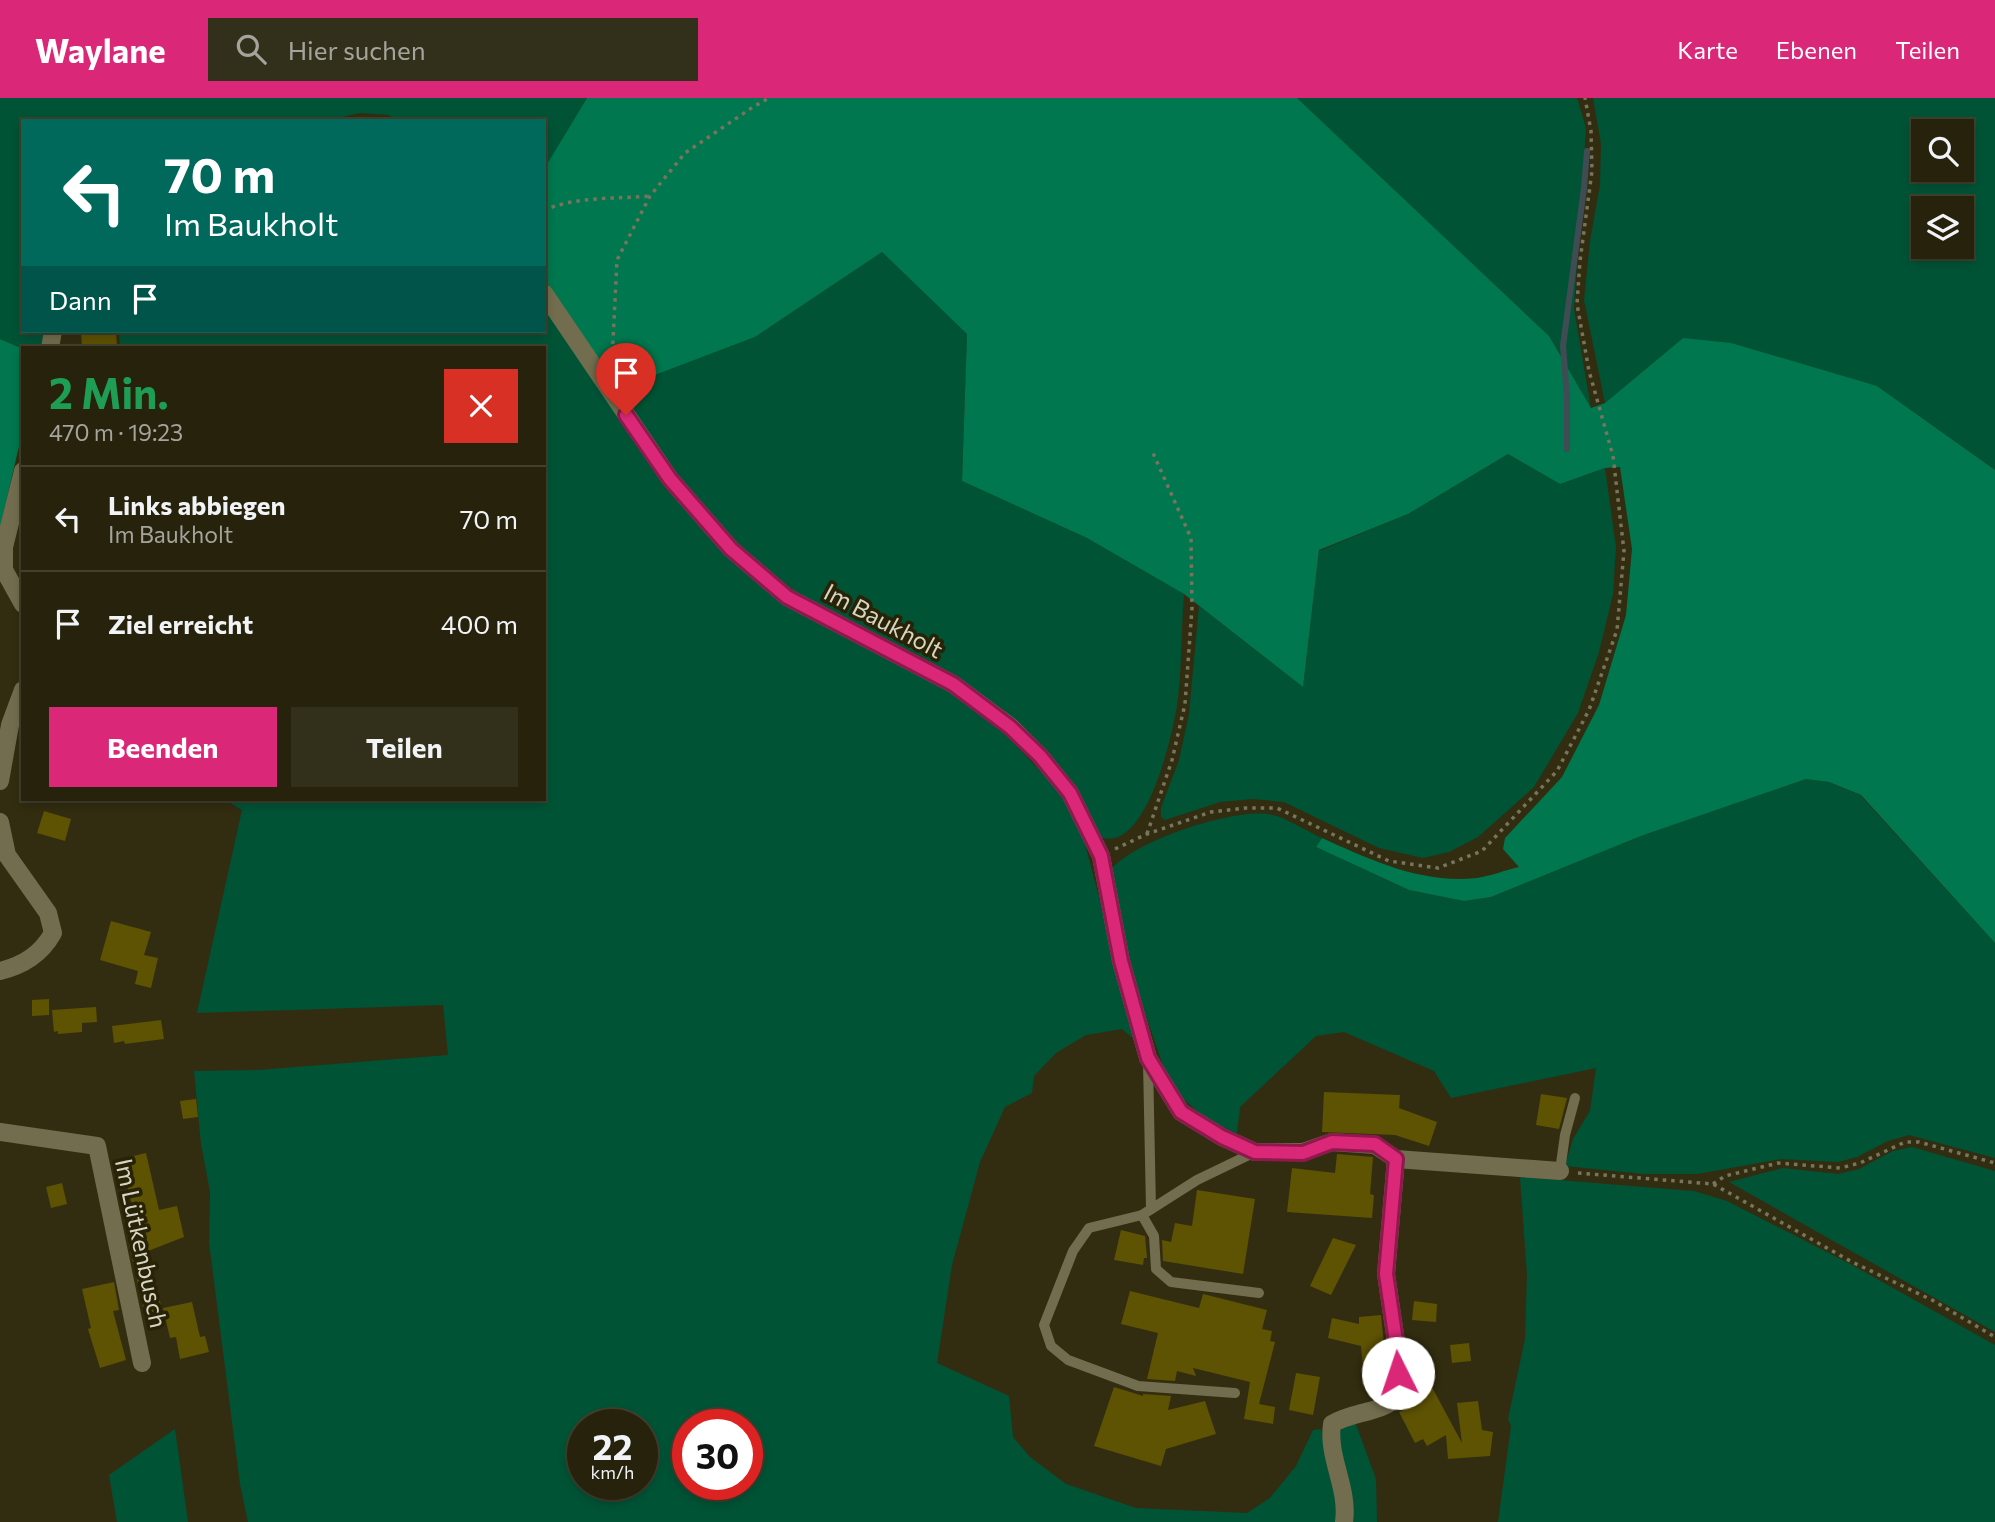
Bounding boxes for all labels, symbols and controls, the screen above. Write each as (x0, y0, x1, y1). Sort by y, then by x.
search box (208, 18, 698, 81)
text: Waylane (35, 29, 166, 70)
icon: search (232, 30, 270, 68)
text: Hier suchen (288, 34, 426, 65)
text: Karte (1677, 35, 1738, 64)
text: Ebenen (1776, 35, 1857, 64)
text: Teilen (1895, 35, 1960, 64)
map controls (1911, 119, 1974, 259)
button: search (1911, 119, 1974, 182)
text: 70 m (164, 143, 275, 203)
icon: left (49, 147, 140, 238)
button: layers (1911, 196, 1974, 259)
text: Im Baukholt (164, 203, 338, 243)
icon: arrive (126, 280, 164, 318)
text: Dann (49, 284, 112, 315)
pin (596, 343, 656, 415)
icon: arrive (607, 354, 645, 392)
text: 2 Min. (49, 366, 169, 418)
button: close (444, 369, 518, 443)
text: 470 m · 19:23 (49, 418, 183, 446)
text: Links abbiegen (108, 489, 286, 520)
icon: left (49, 500, 87, 538)
text: 70 m (460, 503, 518, 534)
text: Im Baukholt (108, 520, 233, 548)
street label: Im Baukholt (819, 577, 949, 664)
icon: arrive (49, 605, 87, 643)
text: Ziel erreicht (108, 608, 253, 639)
text: 400 m (441, 608, 518, 639)
button: Beenden (49, 707, 277, 787)
button: Teilen (291, 707, 518, 787)
street label: Im Lütkenbusch (110, 1156, 174, 1330)
position arrow (1361, 1336, 1435, 1410)
speed limit sign: 30 (672, 1409, 763, 1500)
text: 22 (593, 1424, 632, 1467)
text: km/h (591, 1461, 634, 1483)

